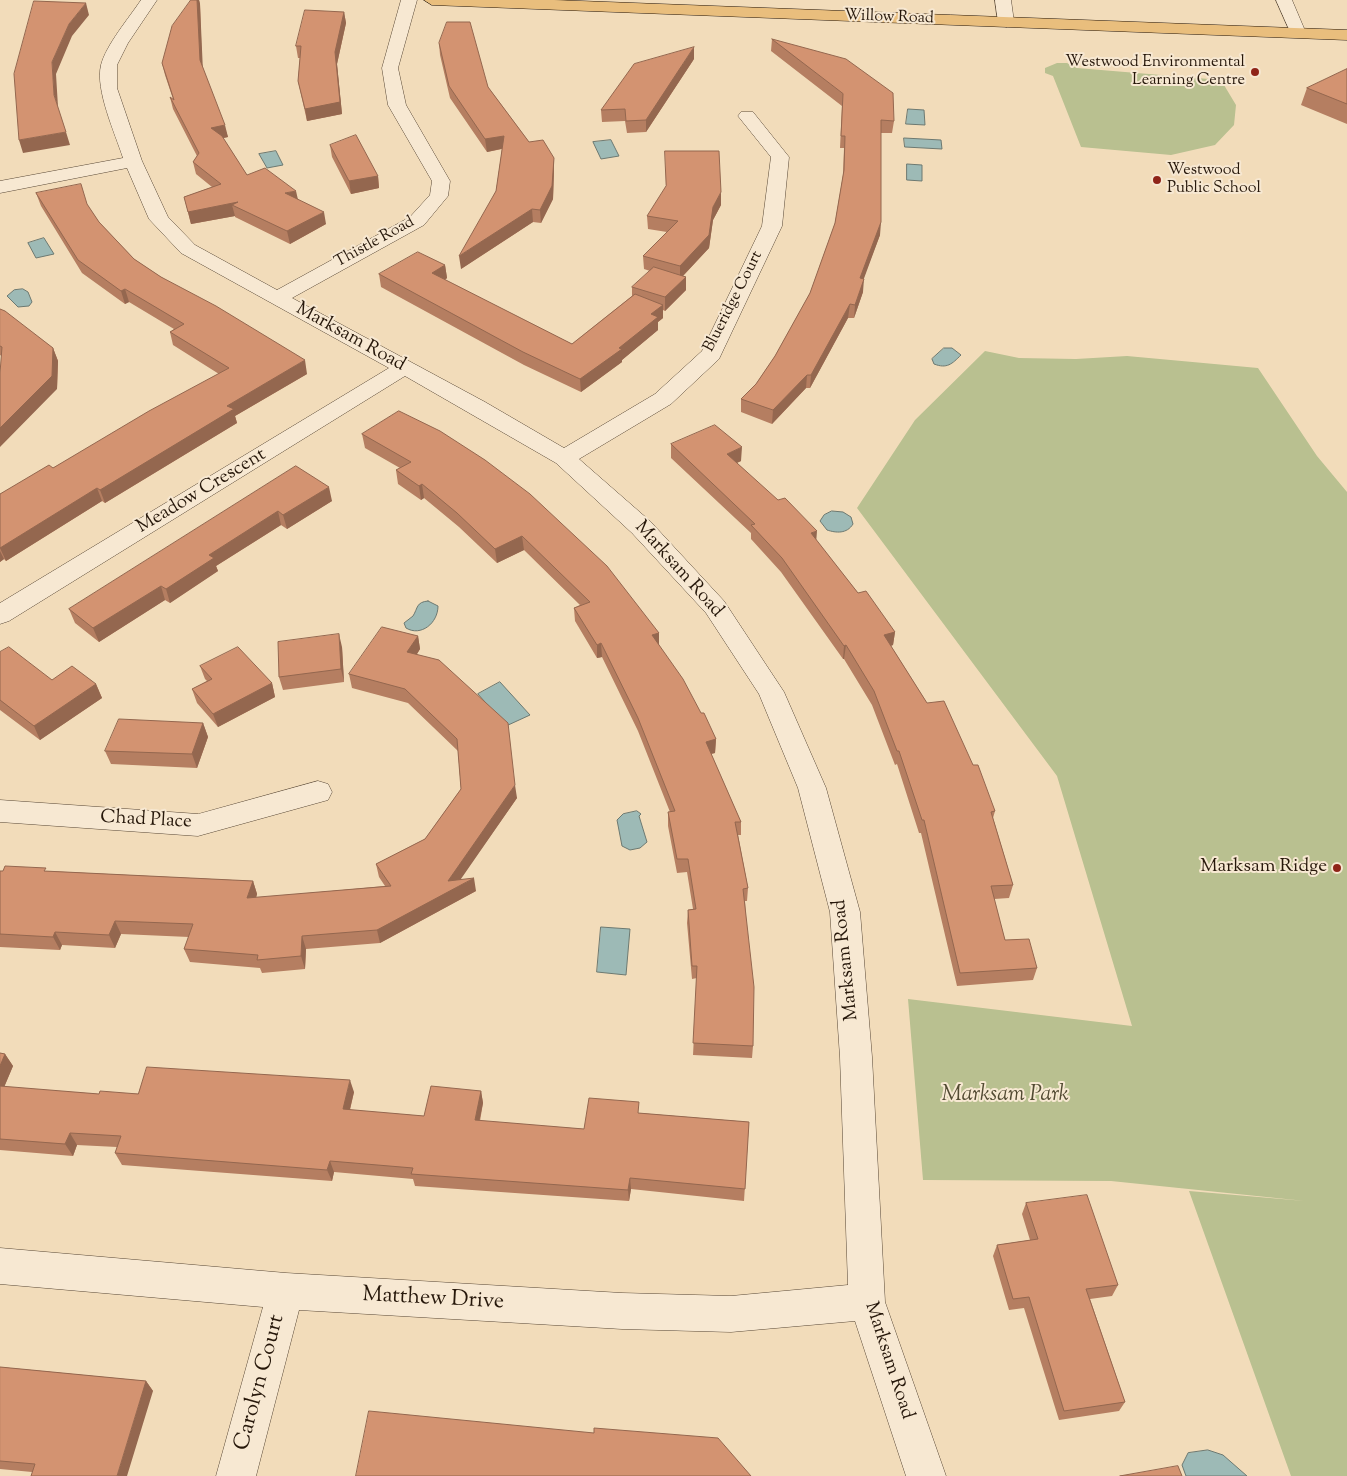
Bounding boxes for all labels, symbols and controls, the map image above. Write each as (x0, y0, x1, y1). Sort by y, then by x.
street label: Willow Road (844, 7, 934, 29)
place label: Westwood Environmental Learning Centre (1065, 53, 1245, 91)
marker: Westwood Environmental Learning Centre (1249, 66, 1261, 78)
place label: Westwood Public School (1167, 161, 1261, 199)
marker: Westwood Public School (1151, 174, 1163, 186)
street label: Thistle Road (332, 213, 418, 273)
street label: Blueridge Court (700, 248, 768, 356)
street label: Marksam Road (291, 298, 409, 378)
street label: Meadow Crescent (133, 444, 271, 540)
street label: Marksam Road (629, 517, 727, 623)
street label: Chad Place (100, 807, 192, 835)
place label: Marksam Ridge (1200, 857, 1327, 879)
marker: Marksam Ridge (1331, 862, 1343, 874)
street label: Marksam Road (829, 898, 865, 1022)
park label: Marksam Park (941, 1083, 1069, 1109)
street label: Matthew Drive (361, 1283, 505, 1317)
street label: Marksam Road (858, 1299, 918, 1423)
street label: Carolyn Court (230, 1312, 292, 1454)

